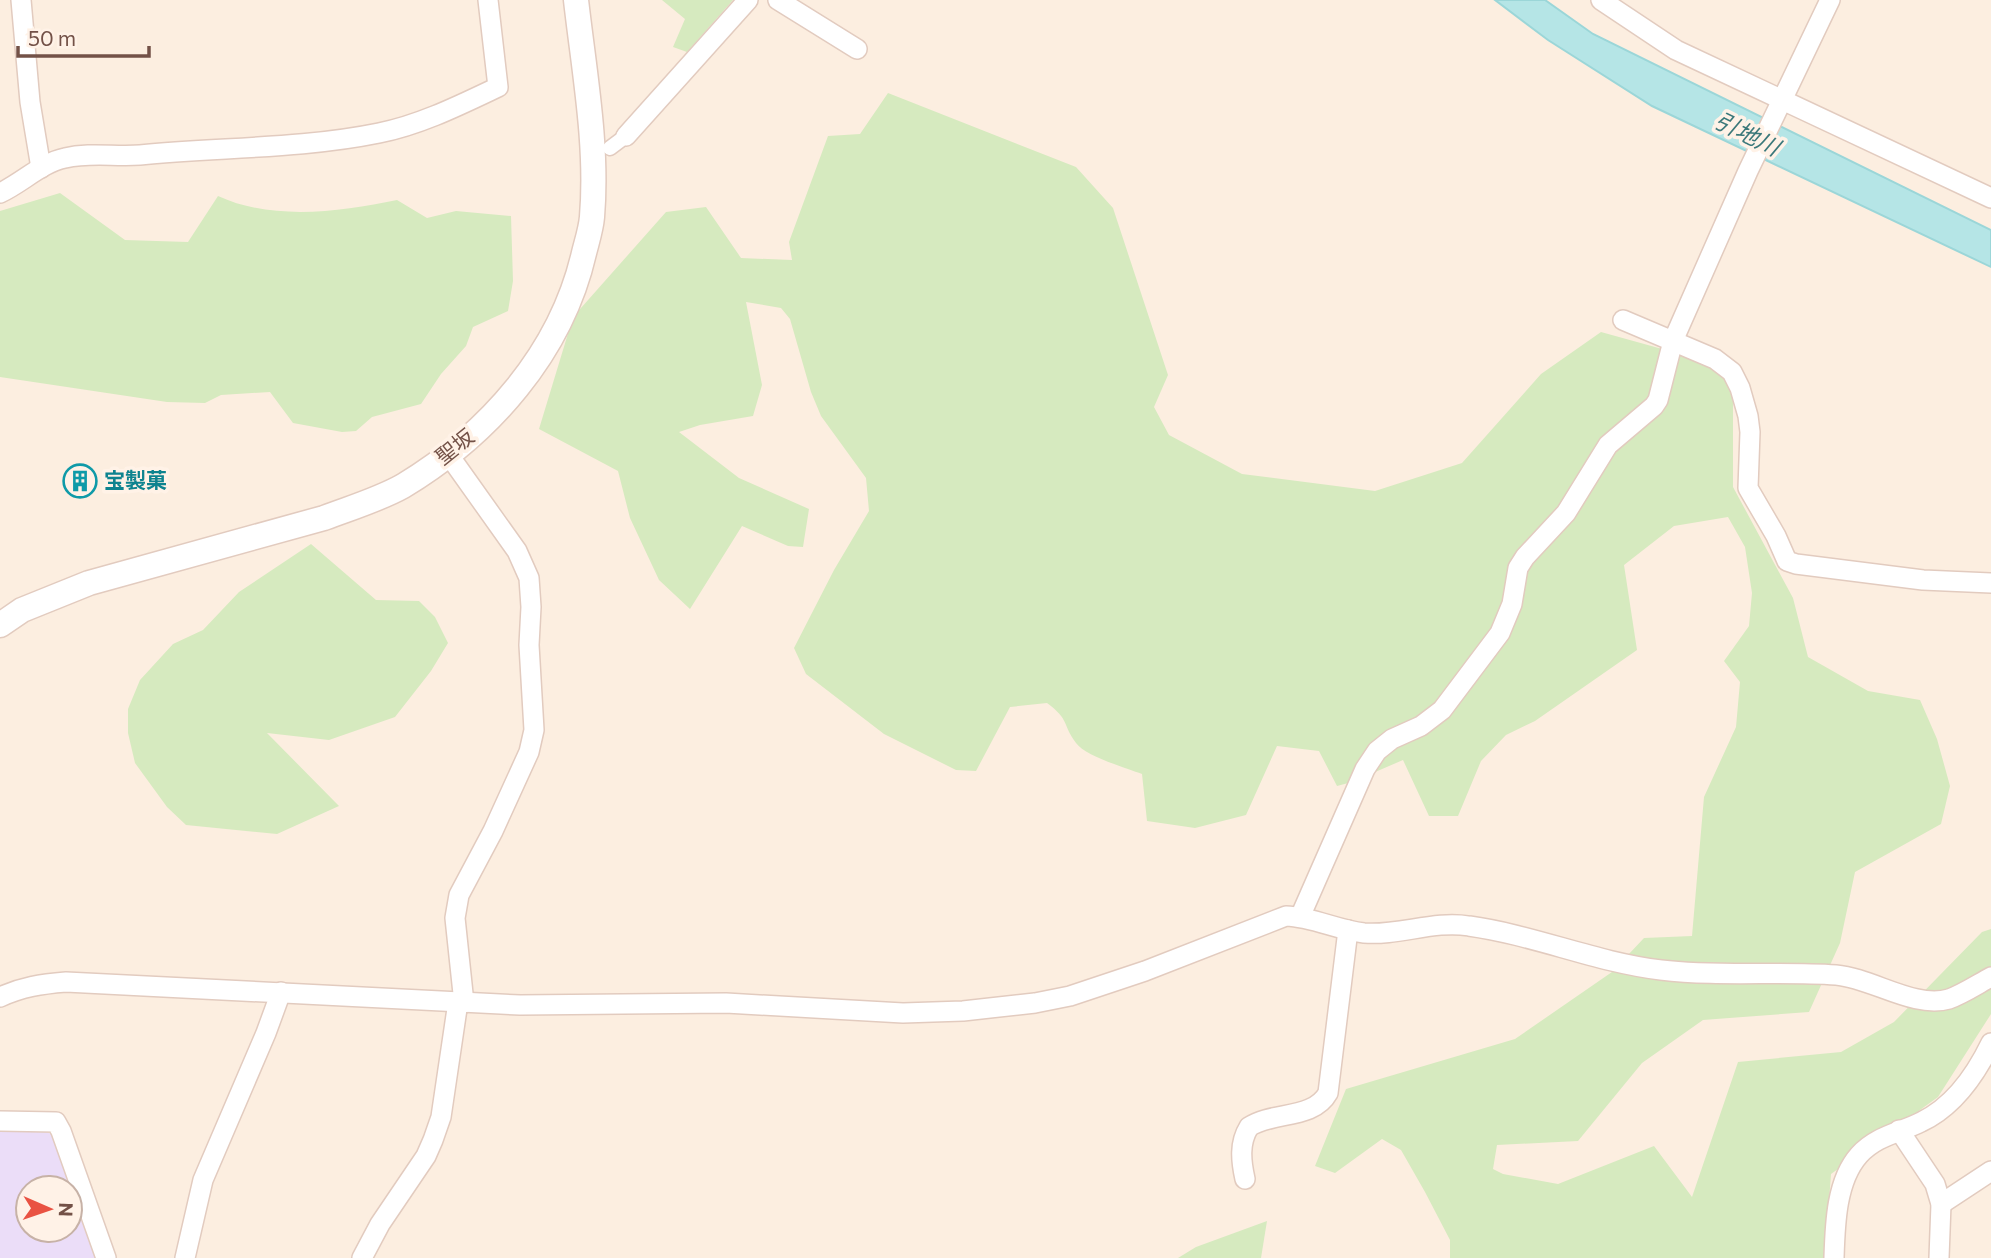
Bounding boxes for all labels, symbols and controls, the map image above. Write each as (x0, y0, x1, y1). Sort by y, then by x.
scale bar (18, 14, 149, 58)
text: 50 m (28, 25, 76, 50)
water label: 引地川 (1710, 105, 1787, 162)
street label: 聖坂 (430, 423, 478, 469)
building icon: 宝製菓 (61, 462, 99, 500)
place label: 宝製菓 (104, 467, 167, 492)
north arrow (14, 1174, 84, 1244)
text: N (55, 1202, 78, 1217)

